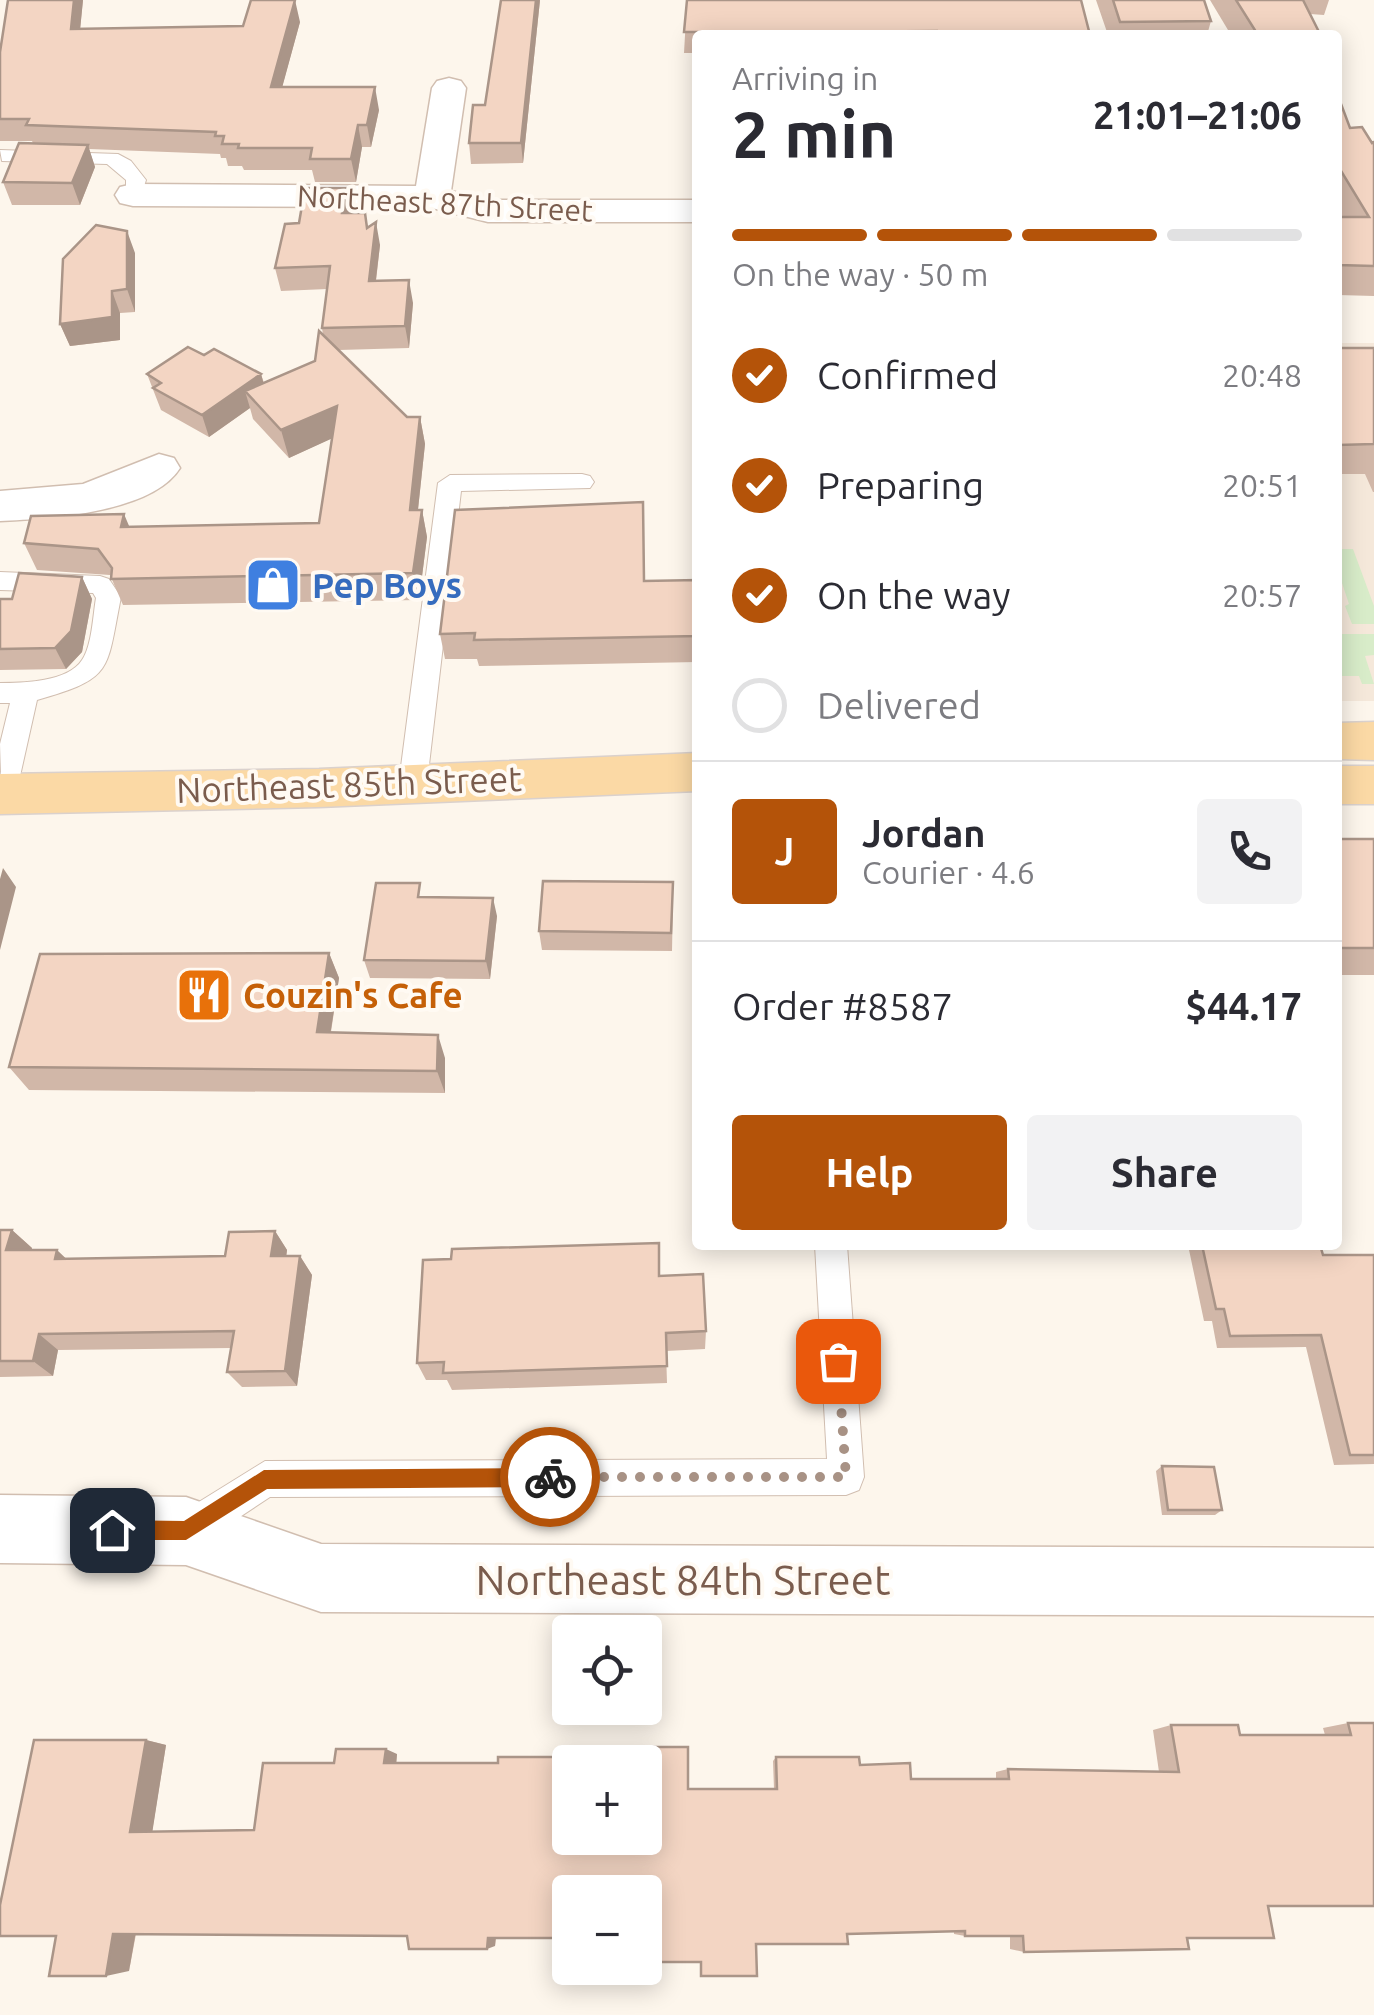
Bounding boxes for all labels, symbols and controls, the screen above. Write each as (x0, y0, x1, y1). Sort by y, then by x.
text: Arriving in (732, 60, 878, 96)
text: 21:01–21:06 (1093, 94, 1302, 136)
text: 2 min (732, 97, 896, 170)
street label: Northeast 87th Street (296, 178, 594, 228)
text: On the way · 50 m (732, 256, 988, 292)
icon: check (732, 348, 787, 403)
text: Confirmed (817, 354, 998, 396)
text: 20:48 (1222, 357, 1302, 393)
icon: check (732, 458, 787, 513)
text: Preparing (817, 464, 984, 506)
text: 20:51 (1222, 467, 1302, 503)
shop icon: Pep Boys (243, 555, 303, 615)
place label: Pep Boys (312, 565, 462, 605)
icon: check (732, 568, 787, 623)
text: On the way (817, 574, 1010, 616)
text: 20:57 (1222, 577, 1302, 613)
text: Delivered (817, 684, 981, 726)
street label: Northeast 85th Street (176, 758, 523, 810)
button: phone (1197, 799, 1302, 904)
text: Jordan (862, 812, 986, 854)
text: J (775, 830, 794, 872)
text: Courier · 4.6 (862, 854, 1035, 890)
restaurant icon: Couzin's Cafe (174, 965, 234, 1025)
place label: Couzin's Cafe (243, 975, 463, 1015)
text: Order #8587 (732, 985, 953, 1027)
text: $44.17 (1185, 985, 1302, 1027)
button: Help (732, 1115, 1007, 1230)
button: Share (1027, 1115, 1302, 1230)
pin (796, 1319, 881, 1404)
icon: bag (811, 1334, 866, 1389)
courier (500, 1427, 600, 1527)
icon: bike (523, 1450, 578, 1505)
pin (70, 1488, 155, 1573)
icon: home (85, 1503, 140, 1558)
street label: Northeast 84th Street (476, 1556, 890, 1603)
map controls (552, 1615, 662, 1985)
button: locate (552, 1615, 662, 1725)
button: + (552, 1745, 662, 1855)
button: − (552, 1875, 662, 1985)

